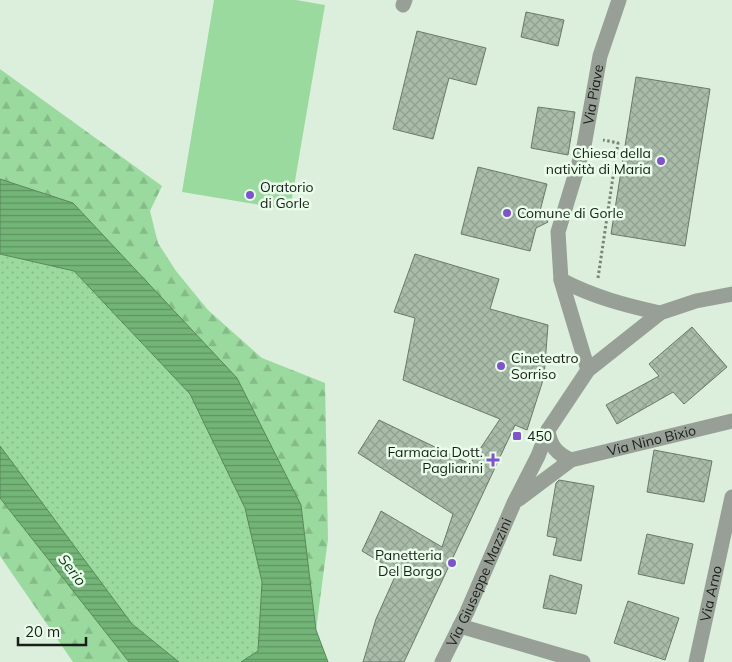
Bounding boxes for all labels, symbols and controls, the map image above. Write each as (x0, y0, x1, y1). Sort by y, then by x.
street label: Via Piave (579, 63, 607, 126)
place label: Chiesa della natività di Maria (546, 144, 651, 178)
marker: Chiesa della natività di Maria (655, 155, 667, 167)
place label: Oratorio di Gorle (260, 178, 313, 212)
marker: Oratorio di Gorle (244, 189, 256, 201)
place label: Comune di Gorle (517, 204, 624, 222)
marker: Comune di Gorle (501, 207, 513, 219)
place label: Cineteatro Sorriso (511, 349, 578, 383)
marker: Cineteatro Sorriso (495, 360, 507, 372)
street label: Via Nino Bixio (606, 421, 698, 460)
place label: 450 (527, 427, 552, 445)
marker: 450 (511, 430, 523, 442)
place label: Farmacia Dott. Pagliarini (388, 443, 483, 477)
marker: Farmacia Dott. Pagliarini (487, 454, 499, 466)
street label: Via Giuseppe Mazzini (442, 515, 516, 650)
place label: Panetteria Del Borgo (375, 546, 442, 580)
water label: Serio (54, 550, 91, 590)
marker: Panetteria Del Borgo (446, 557, 458, 569)
street label: Via Arno (696, 564, 726, 623)
scale bar (18, 614, 85, 646)
text: 20 m (25, 622, 60, 641)

